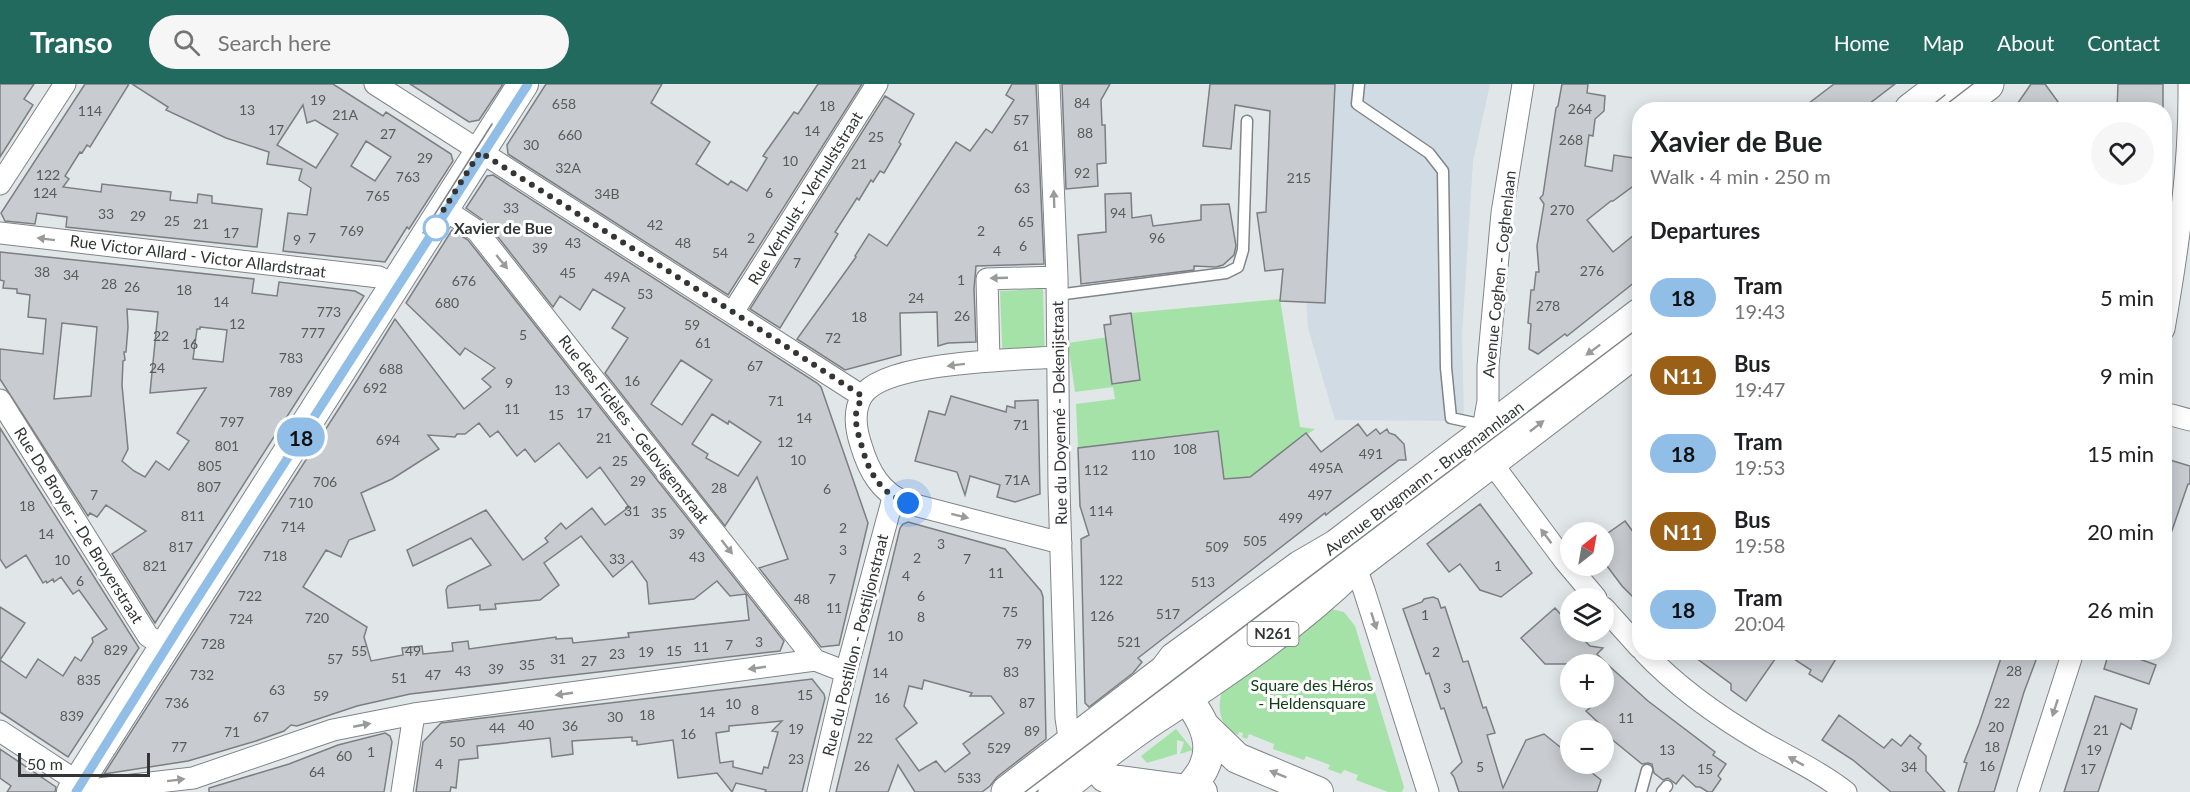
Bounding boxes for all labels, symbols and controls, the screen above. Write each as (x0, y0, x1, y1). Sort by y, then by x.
search box (149, 15, 569, 69)
text: Transo (30, 25, 113, 59)
icon: search (170, 26, 203, 59)
text: Search here (218, 29, 331, 56)
text: Home (1834, 30, 1890, 55)
text: Map (1923, 30, 1964, 55)
text: About (1997, 30, 2054, 55)
text: Contact (2087, 30, 2160, 55)
house number: 19 (310, 91, 326, 108)
house number: 84 (1074, 94, 1090, 111)
house number: 658 (552, 95, 576, 112)
house number: 18 (819, 97, 835, 114)
house number: 264 (1568, 100, 1592, 117)
house number: 13 (239, 101, 255, 118)
house number: 114 (78, 102, 102, 119)
house number: 21A (332, 106, 358, 123)
street label: Rue Verhulst - Verhulststraat (743, 107, 866, 288)
house number: 57 (1013, 111, 1029, 128)
house number: 17 (268, 121, 284, 138)
house number: 14 (804, 122, 820, 139)
button: heart (2091, 122, 2154, 185)
house number: 88 (1077, 124, 1093, 141)
text: Xavier de Bue (1650, 124, 1823, 158)
house number: 27 (380, 125, 396, 142)
house number: 660 (558, 126, 582, 143)
house number: 25 (868, 128, 884, 145)
house number: 268 (1559, 131, 1583, 148)
house number: 30 (523, 136, 539, 153)
house number: 61 (1013, 137, 1029, 154)
house number: 29 (417, 149, 433, 166)
house number: 10 (782, 152, 798, 169)
house number: 21 (851, 155, 867, 172)
house number: 32A (555, 159, 581, 176)
house number: 92 (1074, 164, 1090, 181)
text: Walk · 4 min · 250 m (1650, 164, 1831, 188)
house number: 122 (36, 166, 60, 183)
house number: 763 (396, 168, 420, 185)
house number: 215 (1287, 169, 1311, 186)
street label: Avenue Coghen - Coghenlaan (1478, 169, 1519, 378)
house number: 63 (1014, 179, 1030, 196)
house number: 124 (33, 184, 57, 201)
house number: 6 (765, 184, 773, 201)
house number: 34B (594, 185, 620, 202)
house number: 765 (366, 187, 390, 204)
one-way arrow (1049, 189, 1058, 208)
house number: 33 (503, 199, 519, 216)
house number: 270 (1550, 201, 1574, 218)
house number: 94 (1110, 204, 1126, 221)
house number: 33 (98, 205, 114, 222)
house number: 29 (130, 207, 146, 224)
house number: 25 (164, 212, 180, 229)
house number: 65 (1018, 213, 1034, 230)
house number: 21 (193, 215, 209, 232)
marker: Xavier de Bue (423, 215, 449, 241)
house number: 42 (647, 216, 663, 233)
text: Departures (1650, 217, 1760, 244)
place label: Xavier de Bue (454, 218, 553, 237)
house number: 769 (340, 222, 364, 239)
house number: 2 (977, 222, 985, 239)
house number: 17 (223, 224, 239, 241)
house number: 7 (308, 229, 316, 246)
house number: 2 (747, 229, 755, 246)
house number: 96 (1149, 229, 1165, 246)
street label: Rue Victor Allard - Victor Allardstraat (69, 230, 327, 281)
house number: 9 (293, 231, 301, 248)
one-way arrow (37, 234, 56, 243)
house number: 43 (565, 234, 581, 251)
house number: 48 (675, 234, 691, 251)
house number: 6 (1019, 237, 1027, 254)
house number: 39 (532, 239, 548, 256)
house number: 4 (993, 242, 1001, 259)
house number: 54 (712, 244, 728, 261)
one-way arrow (495, 254, 507, 269)
house number: 7 (793, 254, 801, 271)
house number: 276 (1580, 262, 1604, 279)
house number: 38 (34, 263, 50, 280)
house number: 45 (560, 264, 576, 281)
house number: 34 (63, 266, 79, 283)
house number: 49A (604, 268, 630, 285)
house number: 1 (957, 271, 965, 288)
house number: 676 (452, 272, 476, 289)
text: Tram (1734, 272, 1783, 299)
one-way arrow (989, 274, 1008, 283)
house number: 28 (101, 275, 117, 292)
house number: 26 (124, 278, 140, 295)
house number: 18 (176, 281, 192, 298)
text: 5 min (2100, 284, 2154, 311)
house number: 53 (637, 285, 653, 302)
text: 18 (1671, 285, 1695, 310)
house number: 24 (908, 289, 924, 306)
house number: 14 (213, 293, 229, 310)
house number: 680 (435, 294, 459, 311)
house number: 278 (1536, 297, 1560, 314)
text: 19:43 (1734, 299, 1785, 323)
street label: Rue du Doyenné - Dekenijstraat (1047, 301, 1070, 525)
house number: 773 (317, 303, 341, 320)
house number: 26 (954, 307, 970, 324)
house number: 18 (851, 308, 867, 325)
house number: 12 (229, 315, 245, 332)
house number: 59 (684, 316, 700, 333)
house number: 777 (301, 324, 325, 341)
house number: 5 (519, 326, 527, 343)
house number: 22 (153, 327, 169, 344)
house number: 72 (825, 329, 841, 346)
street label: Rue des Fidèles - Gelovigenstraat (555, 331, 714, 527)
house number: 61 (695, 334, 711, 351)
house number: 16 (182, 335, 198, 352)
one-way arrow (1585, 344, 1601, 356)
house number: 783 (279, 349, 303, 366)
text: Bus (1734, 350, 1770, 377)
house number: 67 (747, 357, 763, 374)
house number: 24 (149, 359, 165, 376)
house number: 688 (379, 360, 403, 377)
one-way arrow (947, 360, 966, 370)
text: 9 min (2100, 362, 2154, 389)
text: N11 (1663, 363, 1703, 388)
house number: 16 (624, 372, 640, 389)
house number: 9 (505, 374, 513, 391)
text: 19:47 (1734, 377, 1785, 401)
house number: 692 (363, 379, 387, 396)
house number: 13 (554, 381, 570, 398)
house number: 789 (269, 383, 293, 400)
house number: 71 (768, 392, 784, 409)
street label: Avenue Brugmann - Brugmannlaan (1320, 397, 1527, 559)
house number: 11 (504, 400, 520, 417)
house number: 17 (576, 404, 592, 421)
house number: 15 (548, 406, 564, 423)
house number: 14 (796, 409, 812, 426)
house number: 797 (220, 413, 244, 430)
house number: 71 (1013, 416, 1029, 433)
line badge: 18 (274, 418, 328, 456)
one-way arrow (1529, 420, 1544, 432)
street label: Rue De Broyer - De Broyerstraat (11, 423, 148, 626)
text: 18 (289, 425, 313, 450)
text: Tram (1734, 428, 1783, 455)
house number: 21 (596, 429, 612, 446)
house number: 694 (376, 431, 400, 448)
house number: 12 (777, 433, 793, 450)
house number: 801 (215, 437, 239, 454)
house number: 108 (1173, 440, 1197, 457)
text: 15 min (2087, 440, 2154, 467)
text: 18 (1671, 441, 1695, 466)
house number: 491 (1359, 445, 1383, 462)
house number: 110 (1131, 446, 1155, 463)
house number: 10 (790, 451, 806, 468)
house number: 25 (612, 452, 628, 469)
text: 19:53 (1734, 455, 1785, 479)
house number: 805 (198, 457, 222, 474)
house number: 495A (1309, 459, 1343, 476)
house number: 112 (1084, 461, 1108, 478)
house number: 71A (1004, 471, 1030, 488)
house number: 29 (630, 472, 646, 489)
house number: 706 (313, 473, 337, 490)
house number: 807 (197, 478, 221, 495)
house number: 28 (711, 479, 727, 496)
house number: 6 (823, 480, 831, 497)
house number: 7 (90, 486, 98, 503)
house number: 497 (1308, 486, 1332, 503)
your location (893, 488, 923, 518)
house number: 710 (289, 494, 313, 511)
house number: 18 (19, 497, 35, 514)
house number: 31 (624, 502, 640, 519)
house number: 114 (1089, 502, 1113, 519)
house number: 35 (651, 504, 667, 521)
text: Bus (1734, 506, 1770, 533)
house number: 811 (181, 507, 205, 524)
house number: 499 (1279, 509, 1303, 526)
one-way arrow (950, 512, 969, 522)
house number: 714 (281, 518, 305, 535)
text: 20 min (2087, 518, 2154, 545)
house number: 2 (839, 519, 847, 536)
text: N11 (1663, 519, 1703, 544)
north arrow (1560, 522, 1614, 576)
map controls (1560, 522, 1614, 774)
house number: 14 (38, 525, 54, 542)
house number: 39 (669, 525, 685, 542)
one-way arrow (1540, 529, 1552, 545)
street label: Rue du Postillon - Postiljonstraat (818, 532, 891, 758)
house number: 505 (1243, 532, 1267, 549)
text: 19:58 (1734, 533, 1785, 557)
house number: 3 (937, 535, 945, 552)
house number: 817 (169, 538, 193, 555)
house number: 509 (1205, 538, 1229, 555)
one-way arrow (720, 539, 732, 554)
house number: 3 (839, 541, 847, 558)
house number: 718 (263, 547, 287, 564)
house number: 43 (689, 548, 705, 565)
house number: 2 (913, 549, 921, 566)
house number: 33 (609, 550, 625, 567)
house number: 7 (963, 550, 971, 567)
house number: 10 (54, 551, 70, 568)
house number: 821 (143, 557, 167, 574)
house number: 1 (1494, 557, 1502, 574)
house number: 11 (988, 564, 1004, 581)
house number: 4 (902, 567, 910, 584)
house number: 7 (828, 570, 836, 587)
house number: 122 (1099, 571, 1123, 588)
house number: 6 (76, 572, 84, 589)
house number: 513 (1191, 573, 1215, 590)
text: Tram (1734, 584, 1783, 611)
house number: 722 (238, 587, 262, 604)
house number: 6 (917, 587, 925, 604)
button: layers (1560, 588, 1614, 642)
house number: 48 (794, 590, 810, 607)
text: 26 min (2087, 596, 2154, 623)
text: 18 (1671, 597, 1695, 622)
house number: 11 (826, 599, 842, 616)
house number: 75 (1002, 603, 1018, 620)
house number: 517 (1156, 605, 1180, 622)
house number: 1 (1421, 606, 1429, 623)
house number: 126 (1090, 607, 1114, 624)
house number: 8 (917, 608, 925, 625)
house number: 720 (305, 609, 329, 626)
house number: 724 (229, 610, 253, 627)
text: 20:04 (1734, 611, 1785, 635)
one-way arrow (1369, 612, 1379, 630)
road number: N261 (1248, 622, 1298, 646)
house number: 10 (887, 627, 903, 644)
house number: 3 (755, 633, 763, 650)
house number: 521 (1117, 633, 1141, 650)
house number: 728 (201, 635, 225, 652)
house number: 79 (1016, 635, 1032, 652)
house number: 7 (725, 636, 733, 653)
house number: 11 (693, 638, 709, 655)
house number: 829 (104, 641, 128, 658)
house number: 55 (351, 642, 367, 659)
house number: 49 (405, 642, 421, 659)
house number: 15 (666, 642, 682, 659)
house number: 19 (638, 643, 654, 660)
house number: 2 (1432, 643, 1440, 660)
house number: 23 (609, 645, 625, 662)
house number: 57 (327, 650, 343, 667)
house number: 31 (550, 650, 566, 667)
house number: 27 (581, 652, 597, 669)
button: + (1560, 654, 1614, 708)
house number: 35 (519, 656, 535, 673)
house number: 39 (488, 660, 504, 677)
house number: 43 (455, 662, 471, 679)
house number: 28 (2006, 662, 2022, 679)
one-way arrow (747, 663, 766, 672)
house number: 83 (1003, 663, 1019, 680)
house number: 14 (872, 664, 888, 681)
house number: 732 (190, 666, 214, 683)
house number: 47 (425, 666, 441, 683)
house number: 51 (391, 669, 407, 686)
house number: 835 (77, 671, 101, 688)
park label: Square des Héros - Heldensquare (1251, 675, 1373, 712)
house number: 3 (1443, 679, 1451, 696)
house number: 63 (269, 681, 285, 698)
house number: 15 (797, 686, 813, 703)
house number: 59 (313, 687, 329, 704)
one-way arrow (554, 689, 573, 699)
house number: 16 (874, 689, 890, 706)
house number: 736 (165, 694, 189, 711)
house number: 87 (1019, 694, 1035, 711)
house number: 22 (1994, 694, 2010, 711)
house number: 10 (725, 695, 741, 712)
one-way arrow (2050, 699, 2059, 717)
house number: 8 (751, 701, 759, 718)
house number: 14 (699, 703, 715, 720)
house number: 18 (639, 706, 655, 723)
house number: 839 (60, 707, 84, 724)
house number: 67 (253, 708, 269, 725)
house number: 30 (607, 708, 623, 725)
house number: 11 (1618, 709, 1634, 726)
house number: 40 (518, 716, 534, 733)
house number: 36 (562, 717, 578, 734)
house number: 20 (1988, 718, 2004, 735)
house number: 44 (489, 719, 505, 736)
one-way arrow (353, 720, 372, 729)
house number: 19 (788, 720, 804, 737)
button: − (1560, 720, 1614, 774)
house number: 21 (2093, 721, 2109, 738)
house number: 89 (1024, 722, 1040, 739)
house number: 71 (224, 723, 240, 740)
house number: 16 (680, 725, 696, 742)
house number: 22 (857, 729, 873, 746)
house number: 50 (449, 733, 465, 750)
house number: 77 (171, 738, 187, 755)
house number: 18 (1984, 738, 2000, 755)
house number: 529 (987, 739, 1011, 756)
house number: 13 (1659, 741, 1675, 758)
house number: 19 (2086, 741, 2102, 758)
house number: 1 (367, 743, 375, 760)
house number: 60 (336, 747, 352, 764)
scale bar (18, 750, 150, 778)
house number: 23 (788, 750, 804, 767)
text: 50 m (27, 754, 63, 773)
house number: 4 (435, 755, 443, 772)
one-way arrow (1788, 756, 1805, 766)
house number: 26 (854, 757, 870, 774)
house number: 16 (1979, 757, 1995, 774)
house number: 5 (1476, 758, 1484, 775)
house number: 34 (1901, 758, 1917, 775)
house number: 15 (1697, 760, 1713, 777)
house number: 17 (2080, 760, 2096, 777)
house number: 64 (309, 763, 325, 780)
house number: 533 (957, 769, 981, 786)
one-way arrow (1268, 769, 1286, 779)
one-way arrow (166, 775, 185, 785)

